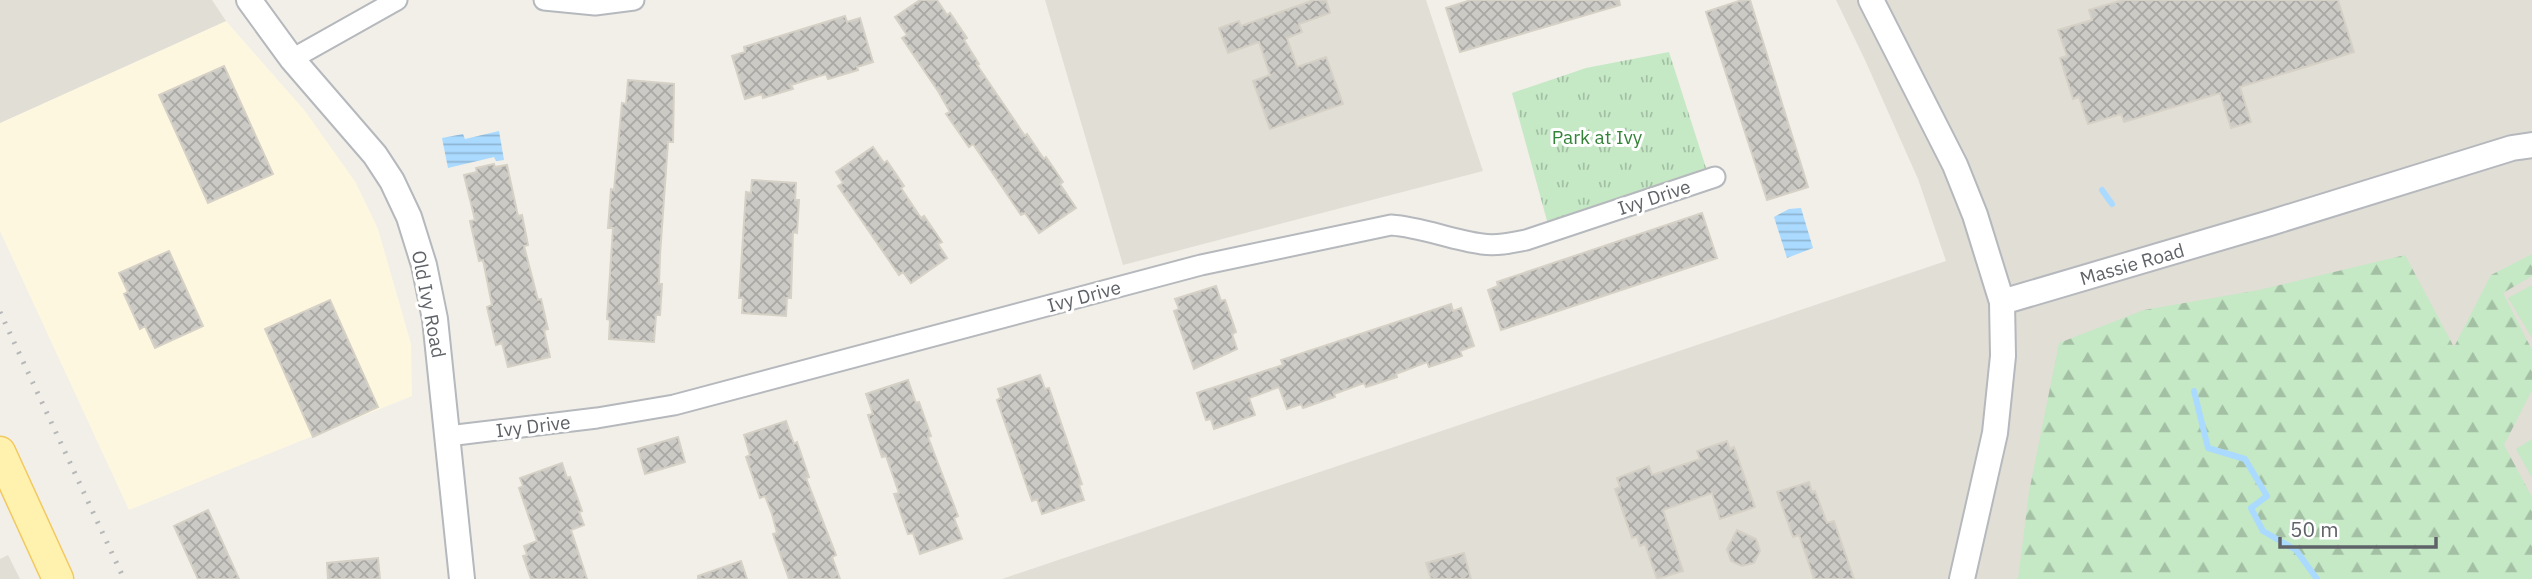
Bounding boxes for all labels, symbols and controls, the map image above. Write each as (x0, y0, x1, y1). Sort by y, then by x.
park label: Park at Ivy (1552, 125, 1643, 149)
street label: Ivy Drive (1615, 174, 1693, 220)
street label: Massie Road (2077, 238, 2187, 290)
street label: Old Ivy Road (407, 248, 451, 360)
street label: Ivy Drive (1045, 275, 1123, 317)
street label: Ivy Drive (494, 410, 572, 442)
scale bar (2280, 505, 2436, 550)
text: 50 m (2290, 515, 2339, 543)

